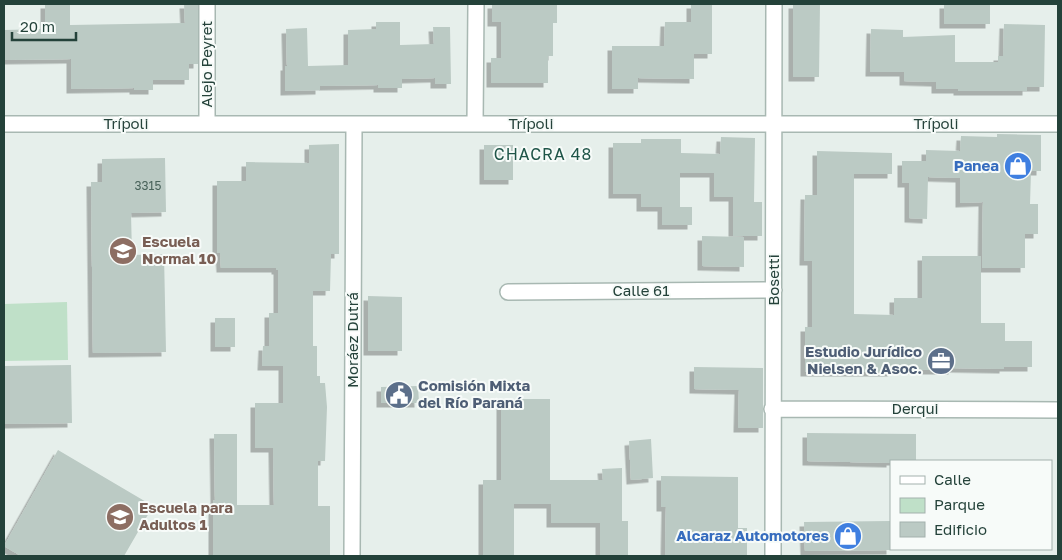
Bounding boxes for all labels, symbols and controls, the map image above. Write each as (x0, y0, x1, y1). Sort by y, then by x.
scale bar (12, 10, 76, 42)
text: 20 m (20, 17, 55, 35)
street label: Alejo Peyret (197, 21, 215, 107)
street label: Trípoli (104, 114, 148, 132)
street label: Trípoli (509, 114, 553, 132)
street label: Trípoli (914, 114, 958, 132)
district label: CHACRA 48 (494, 144, 592, 164)
shop icon: Panea (1003, 151, 1033, 181)
place label: Panea (954, 156, 999, 174)
house number: 3315 (135, 178, 161, 193)
place label: Escuela Normal 10 (142, 232, 217, 267)
school or university icon: Escuela Normal 10 (108, 236, 138, 266)
street label: Bosetti (764, 254, 782, 306)
street label: Calle 61 (613, 281, 669, 299)
street label: Moráez Dutrá (343, 292, 361, 388)
place label: Estudio Jurídico Nielsen & Asoc. (805, 342, 922, 377)
office icon: Estudio Jurídico Nielsen & Asoc. (926, 346, 956, 376)
place label: Comisión Mixta del Río Paraná (418, 376, 531, 411)
public building icon: Comisión Mixta del Río Paraná (384, 380, 414, 410)
street label: Derqui (891, 399, 939, 417)
legend (890, 460, 1052, 550)
text: Calle (934, 470, 971, 488)
text: Parque (934, 495, 985, 513)
place label: Escuela para Adultos 1 (139, 498, 233, 533)
school or university icon: Escuela para Adultos 1 (105, 502, 135, 532)
text: Edificio (934, 520, 987, 538)
shop icon: Alcaraz Automotores (833, 521, 863, 551)
place label: Alcaraz Automotores (676, 526, 829, 544)

